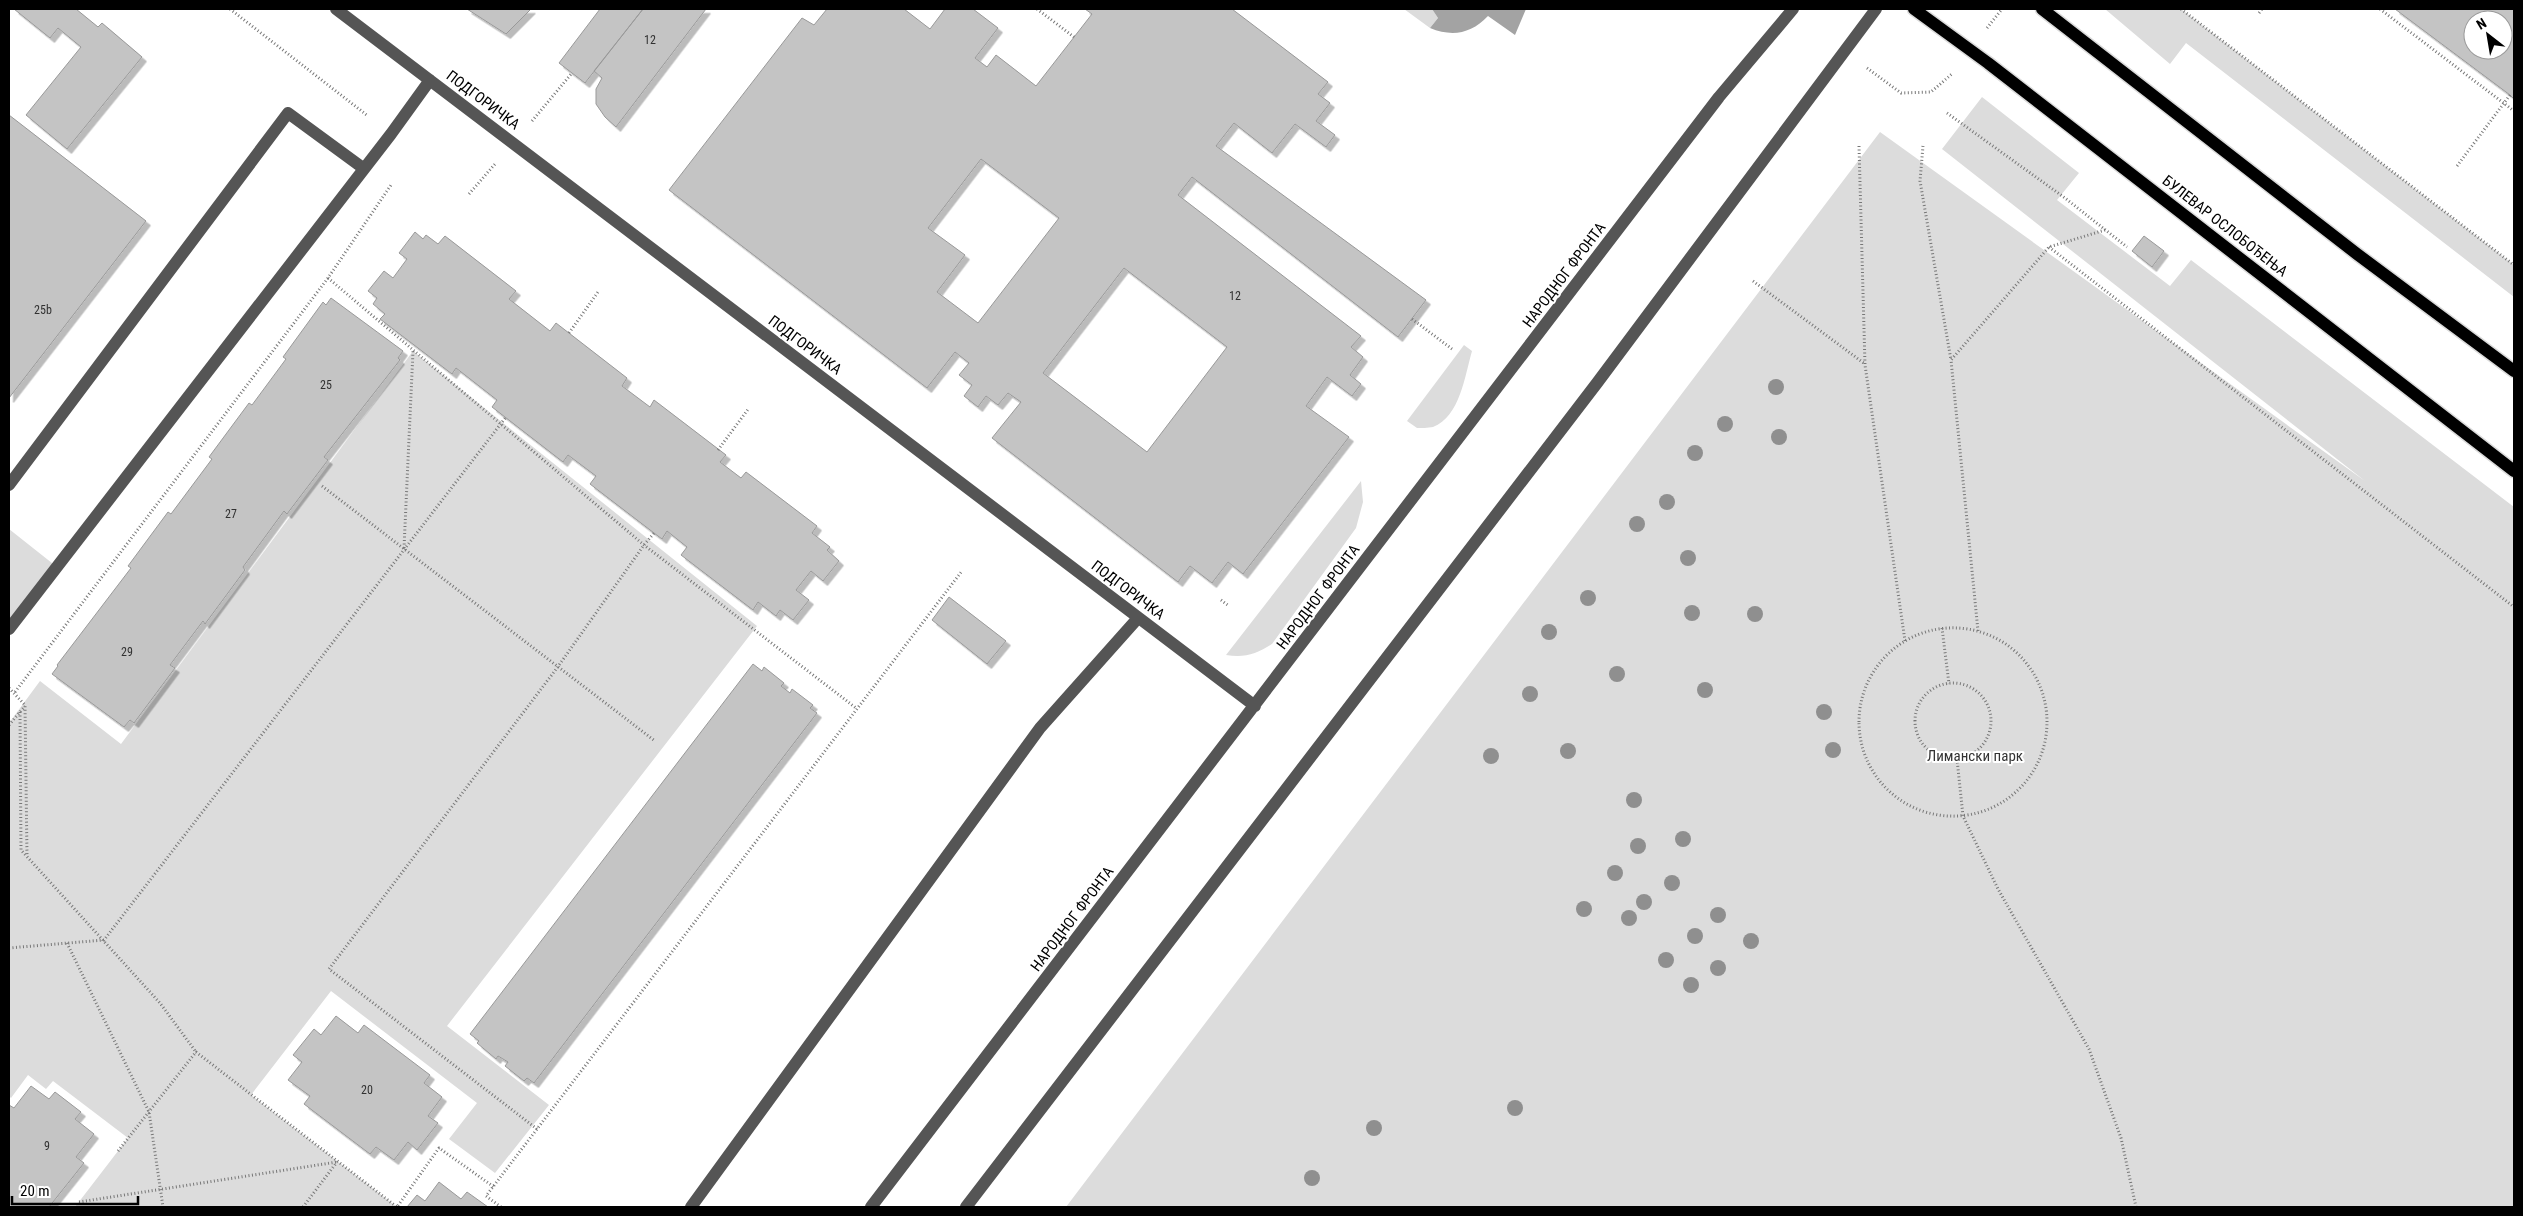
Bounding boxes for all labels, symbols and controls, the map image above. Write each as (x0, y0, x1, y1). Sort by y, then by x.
north arrow (2463, 10, 2513, 60)
text: N (2474, 15, 2489, 33)
house number: 12 (644, 33, 656, 47)
street label: ПОДГОРИЧКА (443, 67, 524, 134)
street label: БУЛЕВАР ОСЛОБОЂЕЊА (2159, 172, 2291, 281)
street label: НАРОДНОГ ФРОНТА (1519, 219, 1609, 331)
house number: 12 (1229, 289, 1241, 303)
house number: 25b (34, 303, 52, 317)
street label: ПОДГОРИЧКА (765, 312, 846, 379)
house number: 25 (320, 378, 332, 392)
house number: 27 (225, 507, 237, 521)
street label: НАРОДНОГ ФРОНТА (1273, 541, 1363, 653)
street label: ПОДГОРИЧКА (1088, 557, 1169, 624)
house number: 29 (121, 645, 133, 659)
park label: Лимански парк (1927, 747, 2023, 765)
street label: НАРОДНОГ ФРОНТА (1027, 863, 1117, 975)
house number: 20 (361, 1083, 373, 1097)
house number: 9 (44, 1139, 50, 1153)
scale bar (12, 1174, 139, 1206)
text: 20 m (20, 1182, 50, 1200)

